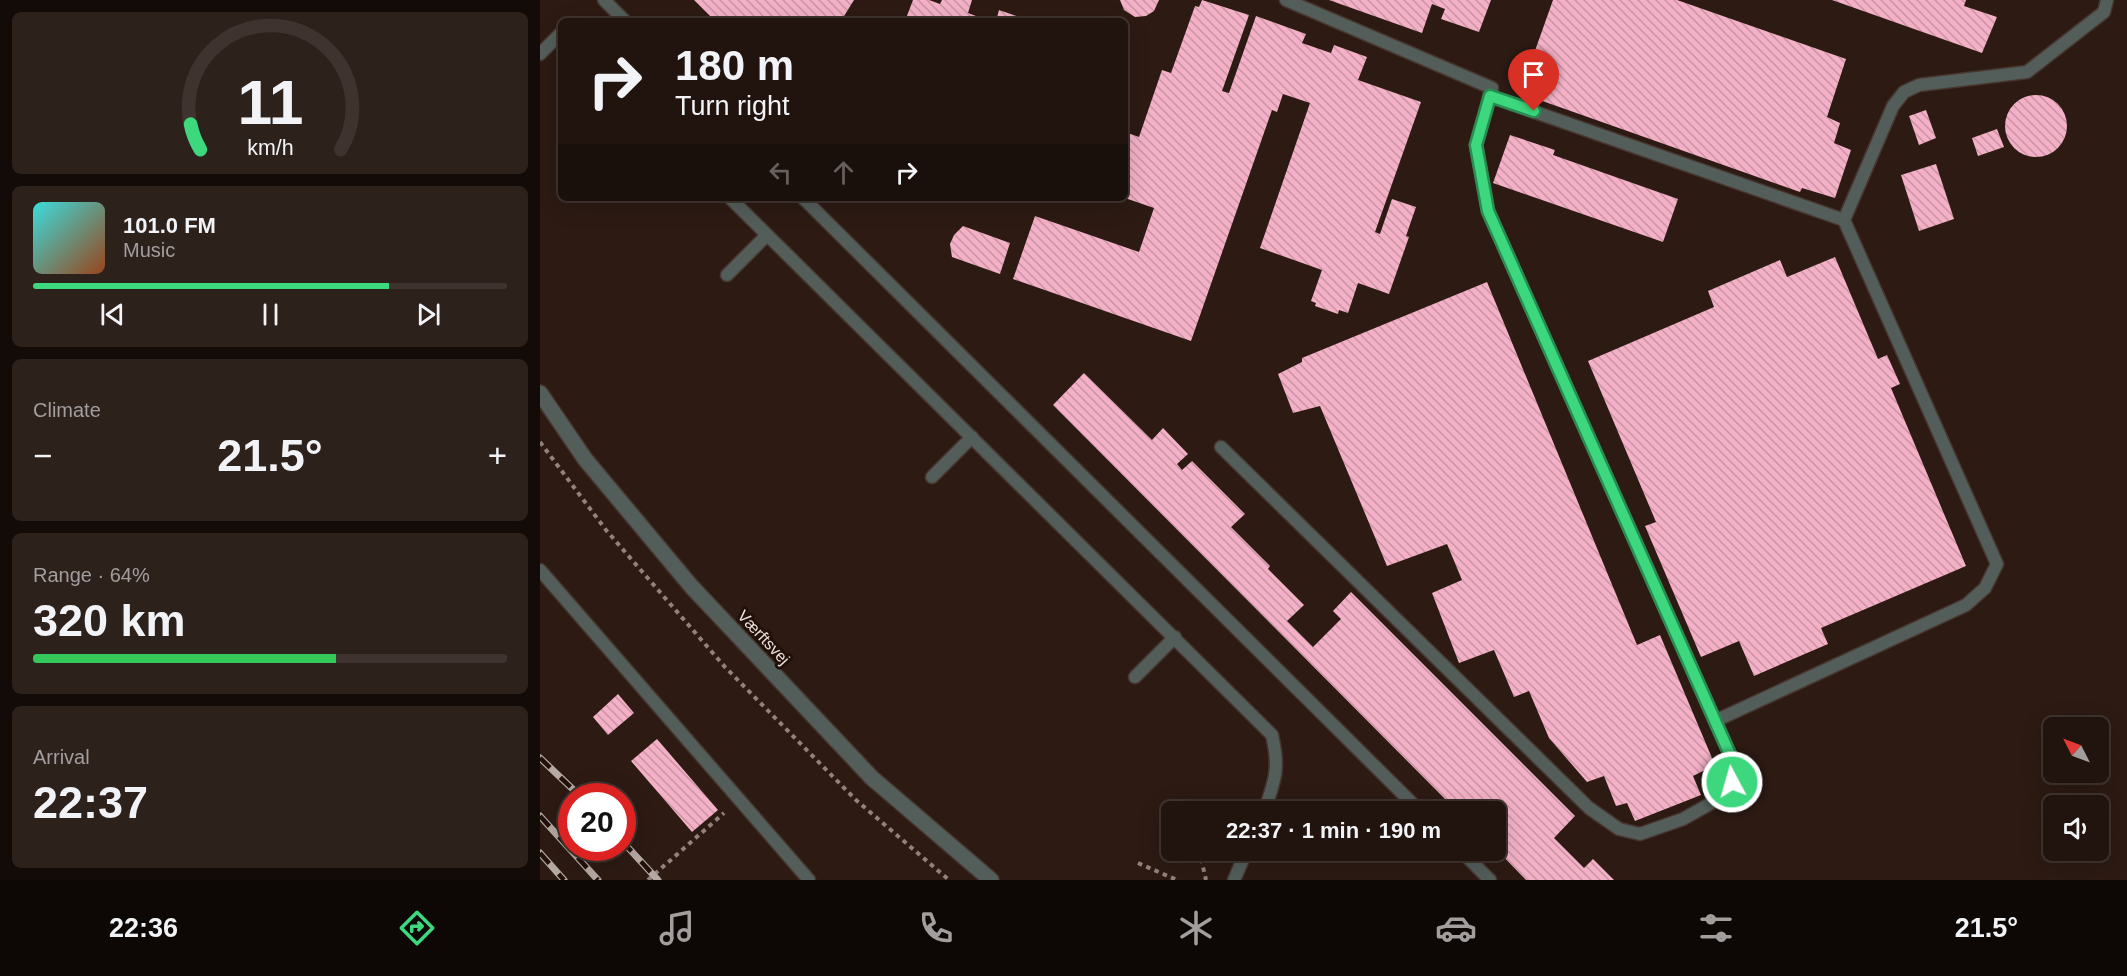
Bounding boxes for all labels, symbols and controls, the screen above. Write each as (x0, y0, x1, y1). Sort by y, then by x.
icon: right (576, 42, 654, 120)
text: 180 m (675, 42, 794, 89)
pin (1508, 49, 1559, 111)
icon: arrive (1517, 58, 1550, 91)
text: 11 (237, 68, 303, 137)
text: Turn right (675, 91, 790, 121)
text: km/h (247, 136, 293, 160)
icon: left (764, 156, 797, 189)
icon: ahead (827, 156, 860, 189)
icon: right (890, 156, 923, 189)
text: 101.0 FM (123, 213, 216, 238)
text: Music (123, 239, 175, 261)
icon: previous (96, 298, 129, 331)
icon: pause (254, 298, 287, 331)
icon: next (412, 298, 445, 331)
text: Climate (33, 399, 101, 421)
text: 21.5° (217, 430, 323, 481)
text: − (33, 437, 52, 474)
text: + (488, 437, 507, 474)
text: Range · 64% (33, 564, 150, 586)
text: 320 km (33, 595, 186, 646)
street label: Værftsvej (734, 607, 793, 668)
north arrow (2043, 717, 2109, 783)
map controls (2043, 717, 2109, 861)
text: Arrival (33, 746, 90, 768)
position arrow (1700, 750, 1764, 814)
text: 22:37 (33, 777, 148, 828)
speed limit sign: 20 (558, 783, 636, 861)
button: sound (2043, 795, 2109, 861)
text: 22:37 · 1 min · 190 m (1226, 818, 1441, 843)
icon: directions (396, 907, 438, 949)
icon: music (656, 907, 698, 949)
icon: phone (915, 907, 957, 949)
icon: climate (1175, 907, 1217, 949)
icon: car (1435, 907, 1477, 949)
icon: filters (1695, 907, 1737, 949)
text: 22:36 (109, 913, 178, 943)
text: 21.5° (1955, 913, 2018, 943)

